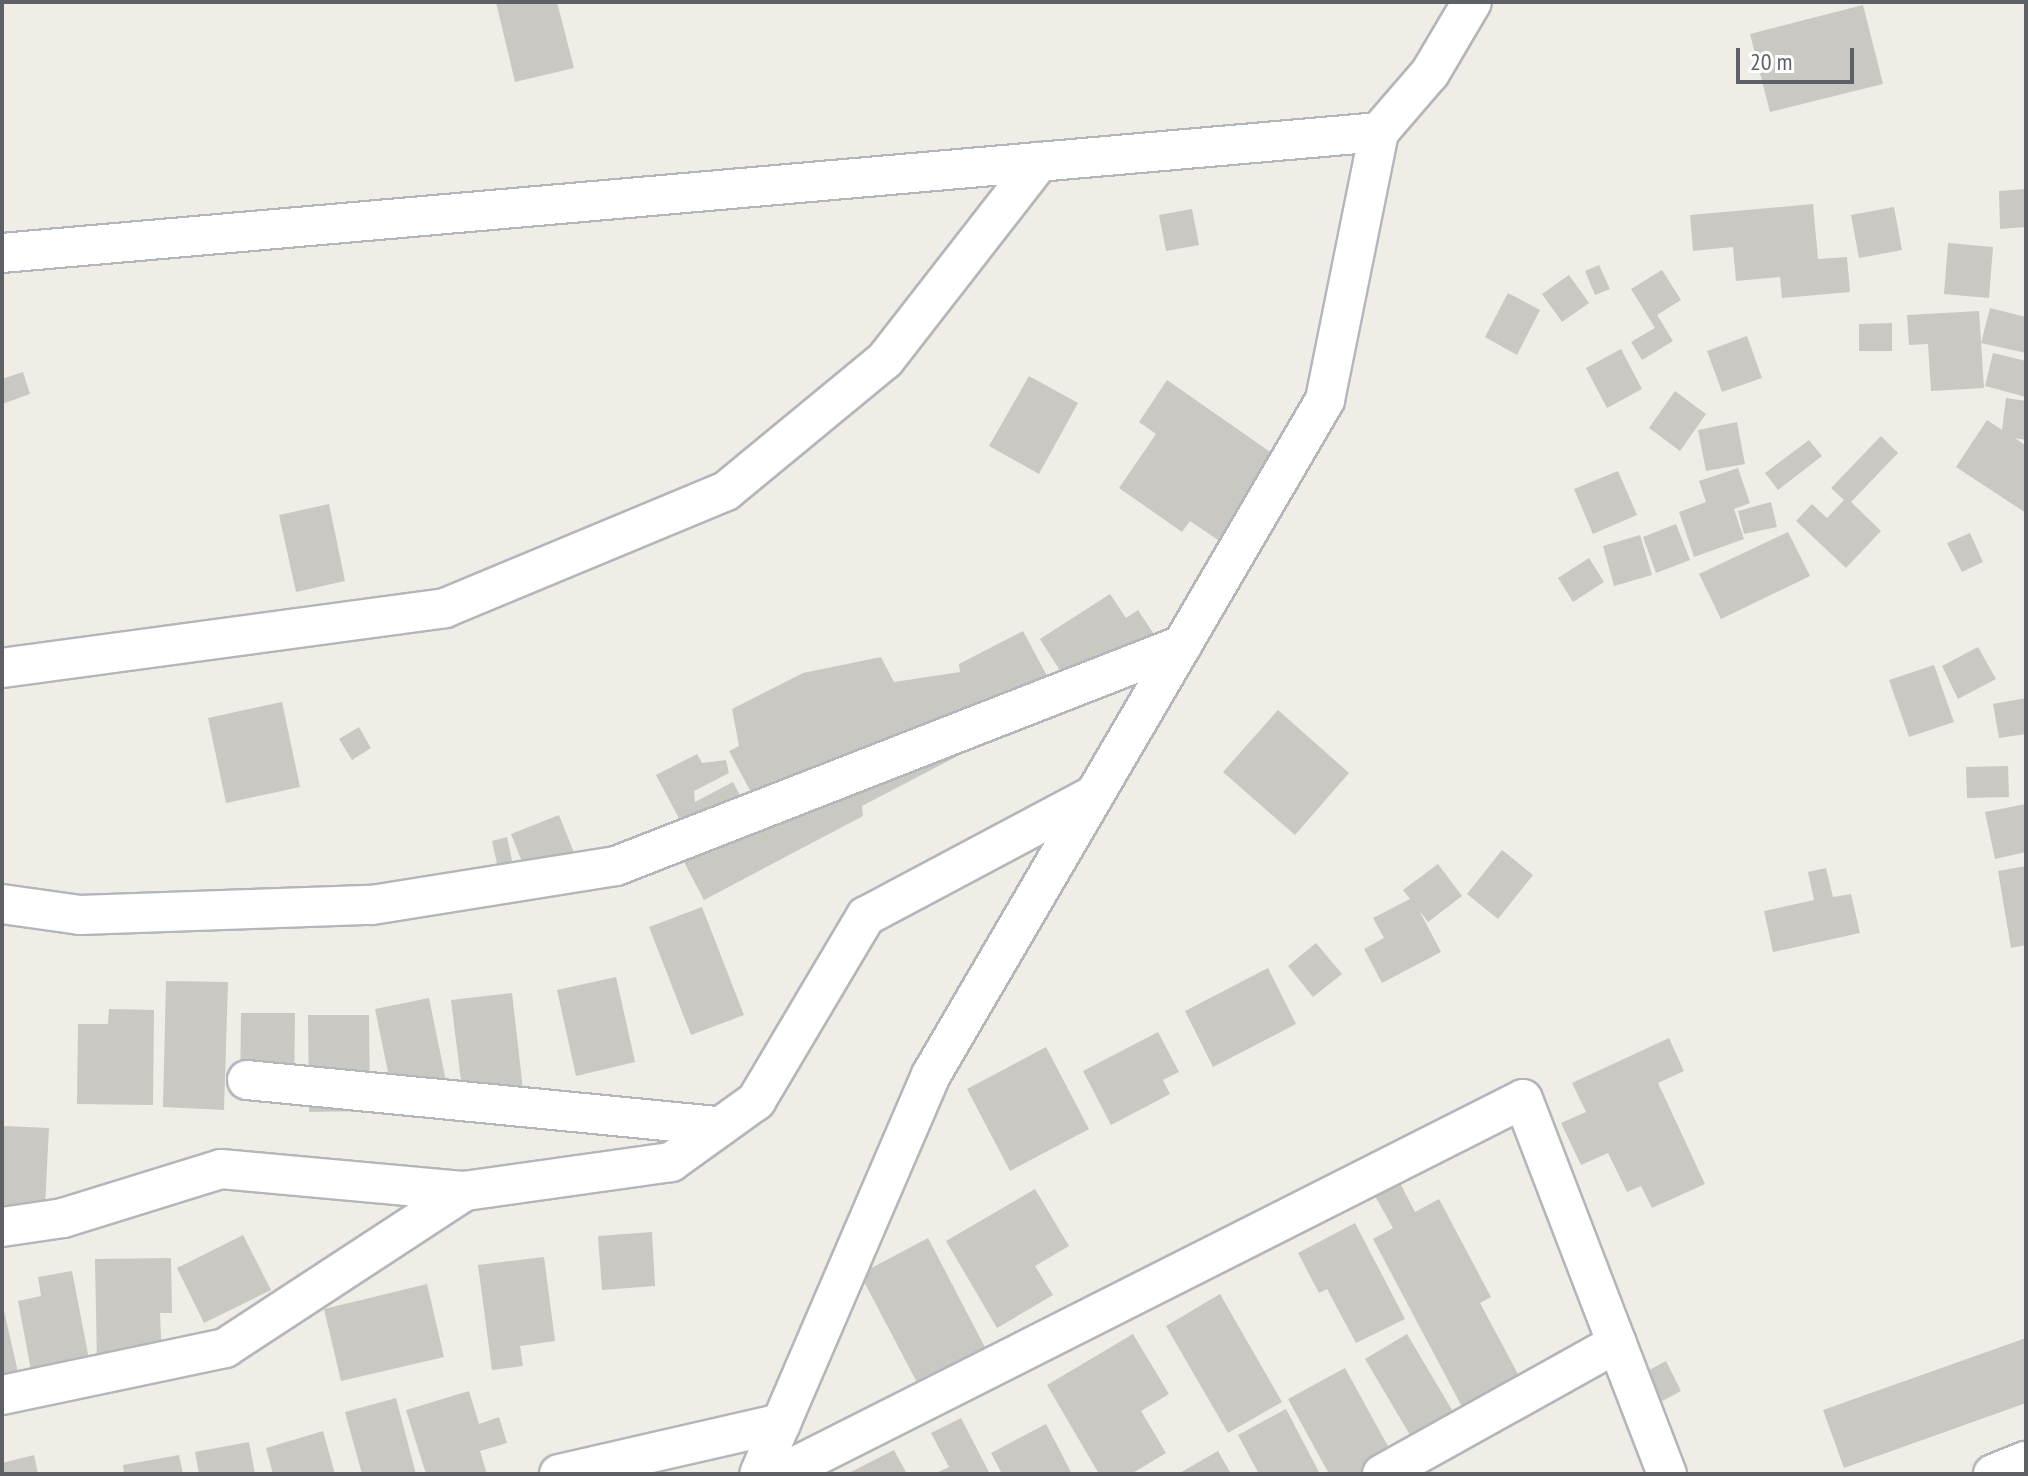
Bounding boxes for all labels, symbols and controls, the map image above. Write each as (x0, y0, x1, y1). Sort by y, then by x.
scale bar (1740, 32, 1858, 82)
text: 20 m (1750, 46, 1792, 77)

